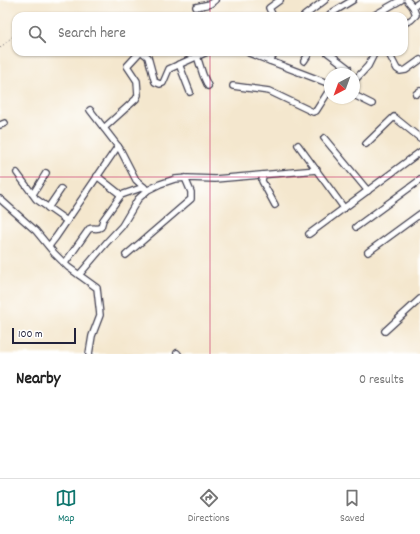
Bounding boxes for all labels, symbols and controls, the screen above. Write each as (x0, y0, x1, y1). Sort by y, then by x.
search box (12, 12, 408, 56)
icon: search (26, 23, 48, 45)
text: Search here (58, 23, 126, 45)
north arrow (324, 68, 360, 104)
scale bar (12, 326, 76, 345)
text: 100 m (18, 327, 42, 343)
text: Nearby (16, 368, 60, 392)
text: 0 results (359, 371, 404, 390)
tab: Map (55, 487, 77, 527)
tab: Directions (188, 487, 230, 527)
tab: Saved (340, 487, 365, 527)

